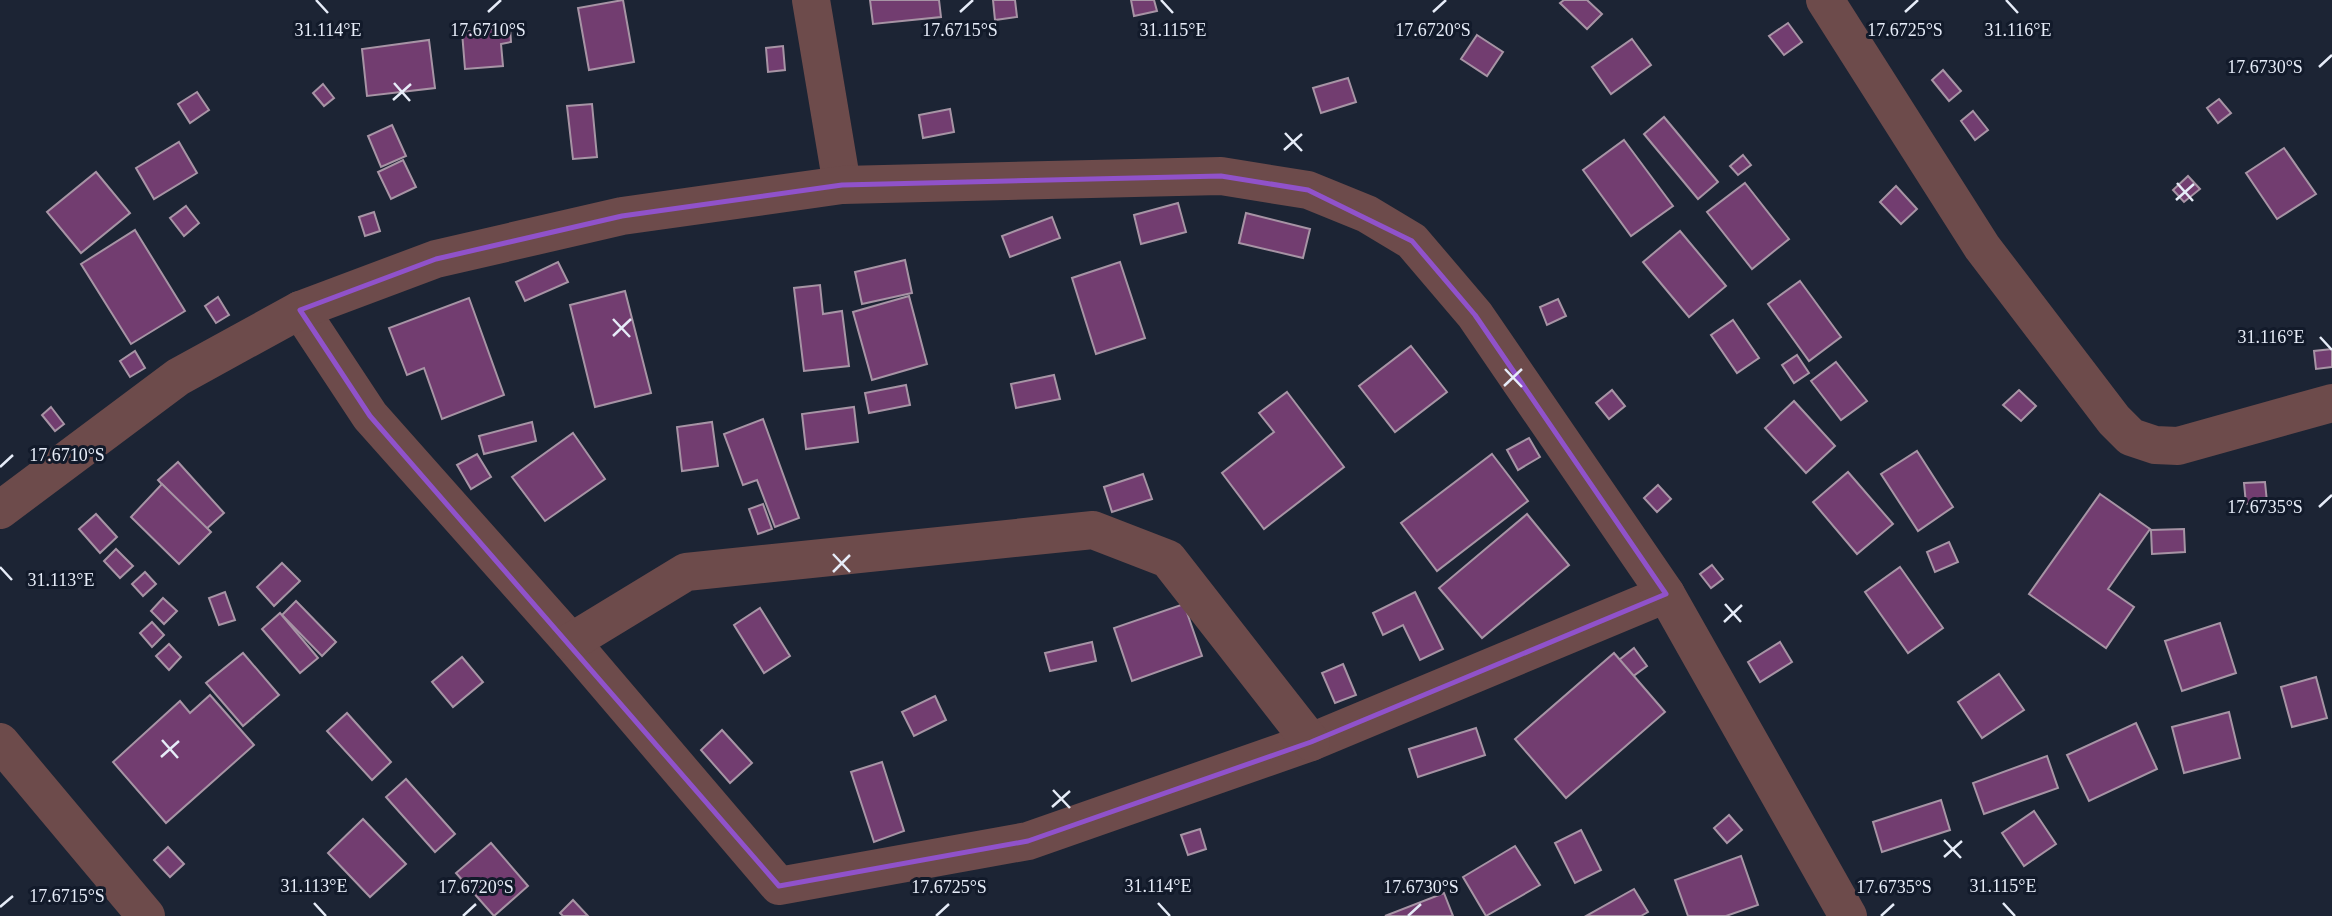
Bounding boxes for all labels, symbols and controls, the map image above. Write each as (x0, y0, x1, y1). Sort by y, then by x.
text: 31.114°E (294, 20, 362, 40)
text: 17.6710°S (450, 20, 526, 40)
text: 17.6715°S (922, 20, 998, 40)
text: 31.115°E (1139, 20, 1207, 40)
text: 17.6720°S (1395, 20, 1471, 40)
text: 17.6725°S (1867, 20, 1943, 40)
text: 31.116°E (1984, 20, 2052, 40)
text: 17.6730°S (2227, 57, 2303, 77)
text: 31.116°E (2237, 327, 2305, 347)
text: 17.6710°S (29, 445, 105, 465)
text: 17.6735°S (2227, 497, 2303, 517)
text: 31.113°E (27, 570, 95, 590)
text: 31.113°E (280, 876, 348, 896)
text: 31.114°E (1124, 876, 1192, 896)
text: 31.115°E (1969, 876, 2037, 896)
text: 17.6720°S (438, 877, 514, 897)
text: 17.6725°S (911, 877, 987, 897)
text: 17.6730°S (1383, 877, 1459, 897)
text: 17.6735°S (1856, 877, 1932, 897)
text: 17.6715°S (29, 886, 105, 906)

